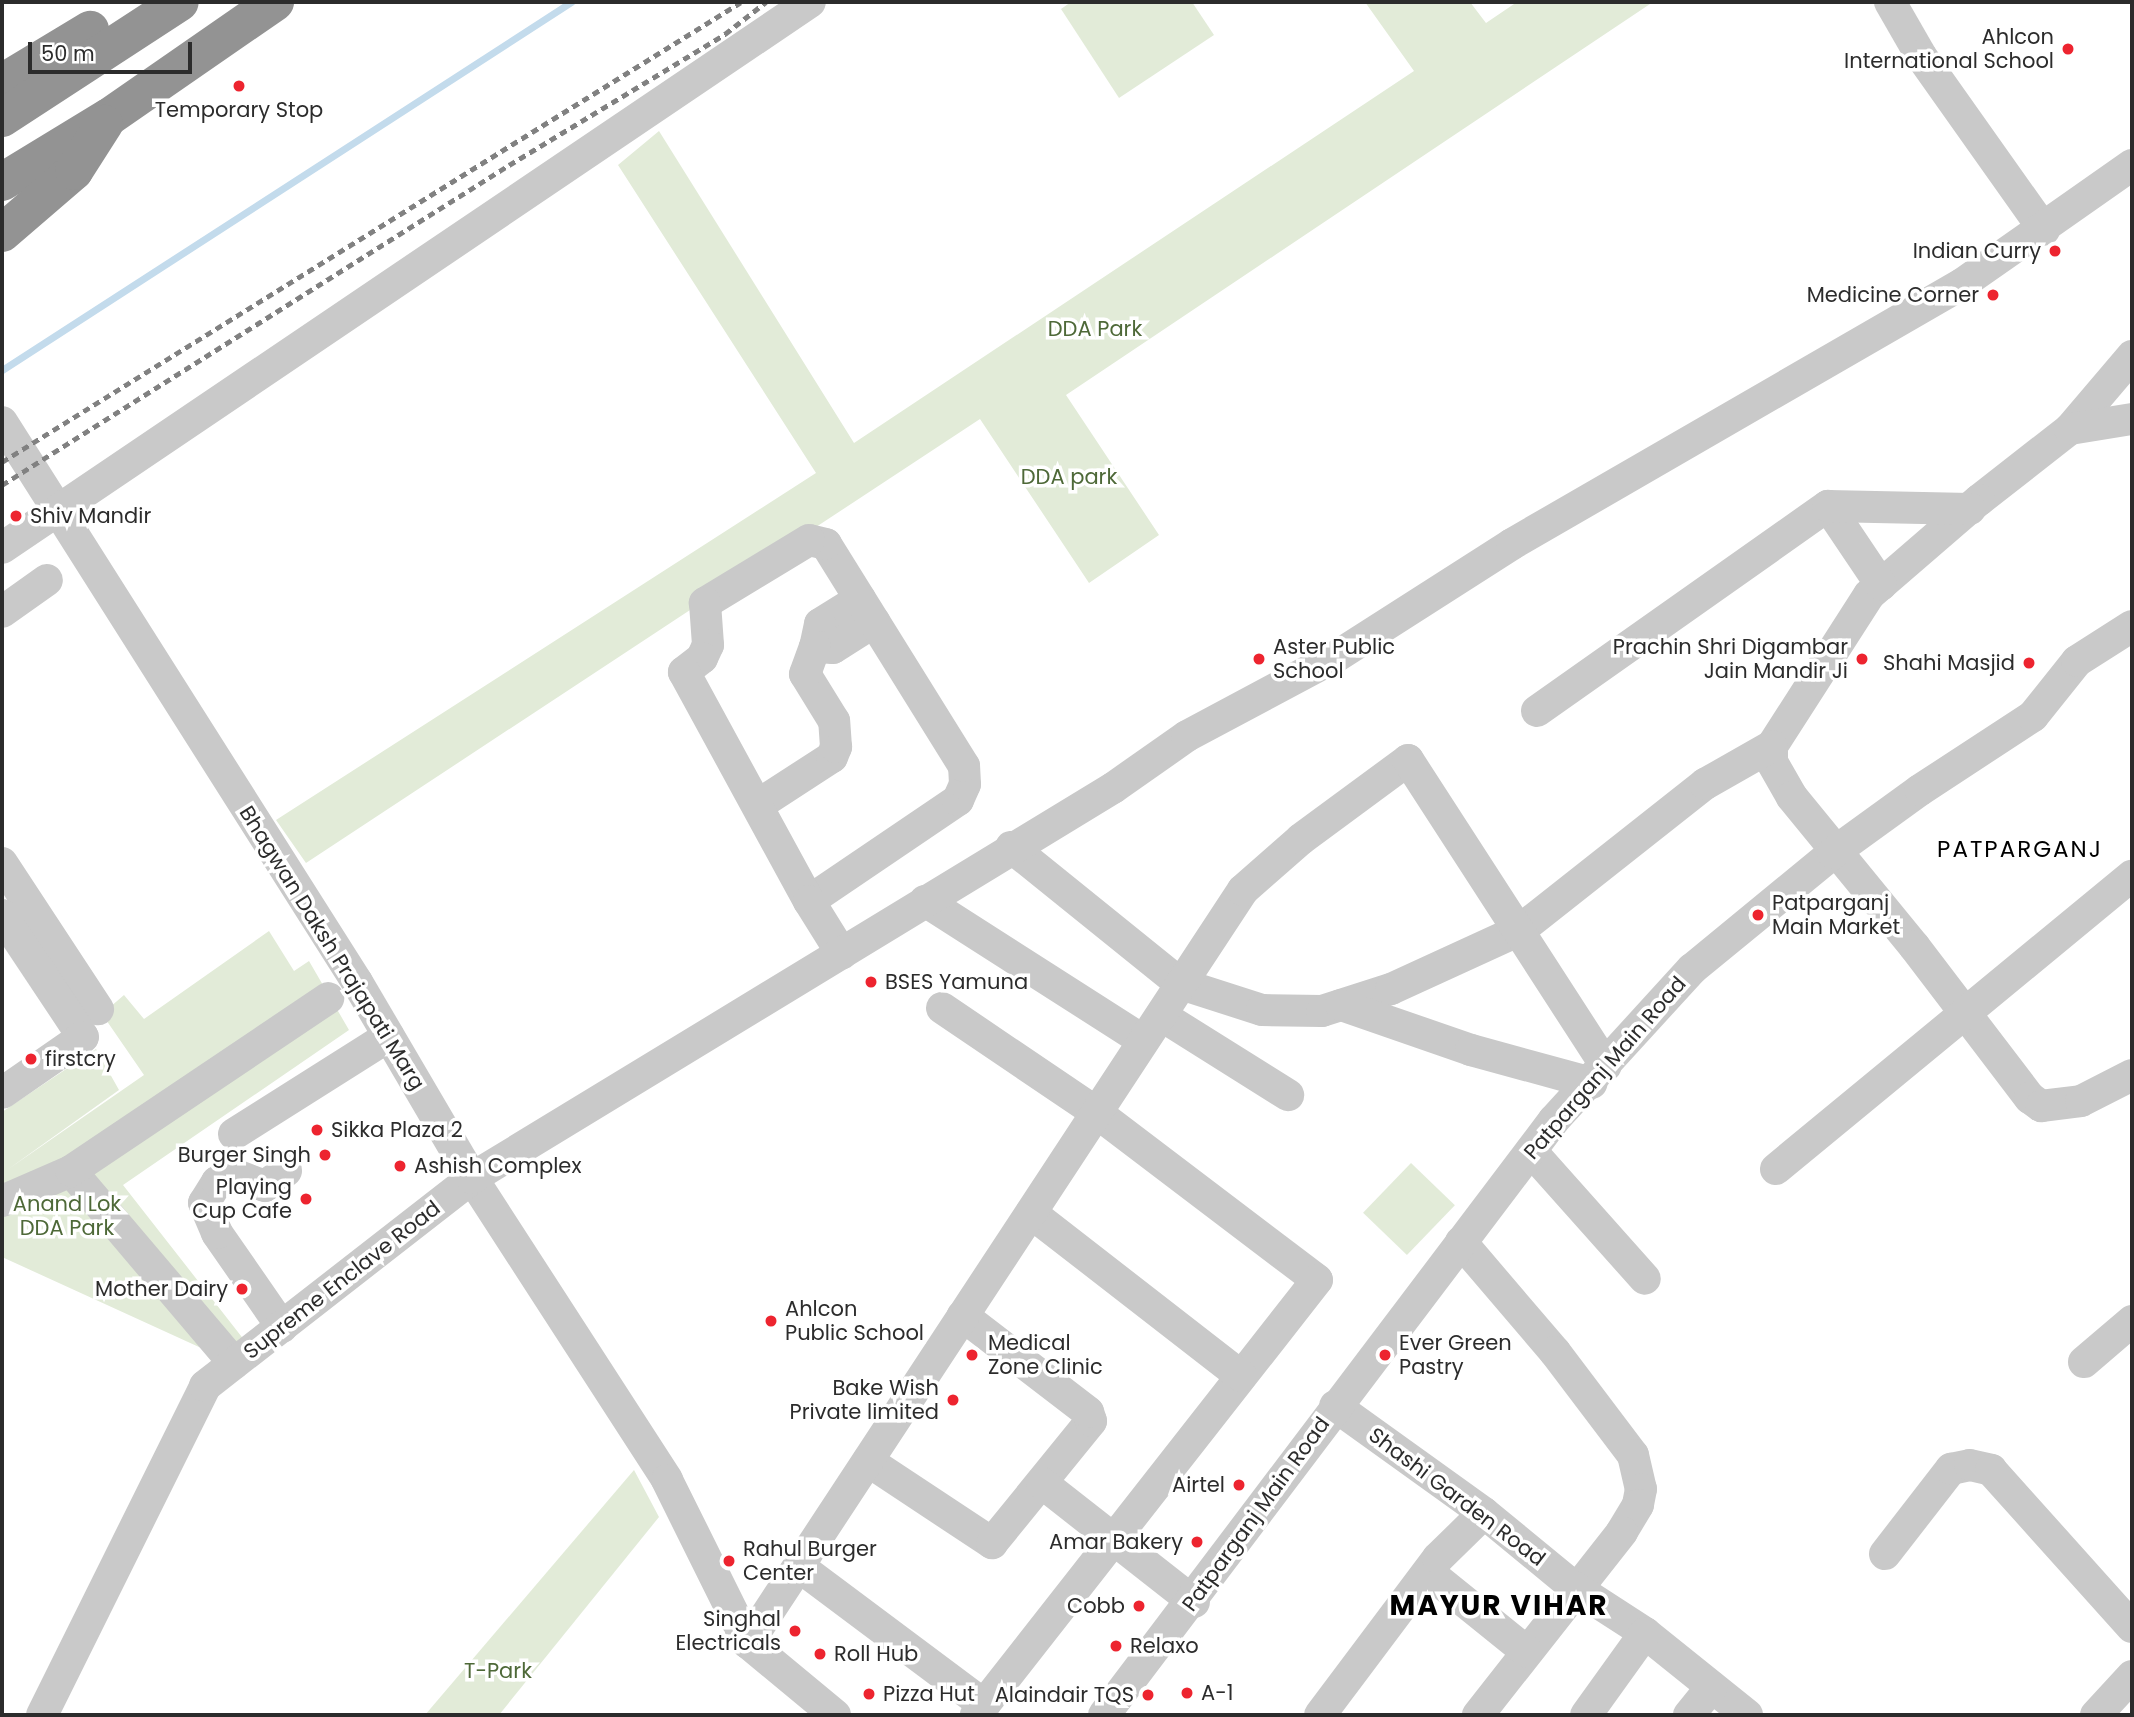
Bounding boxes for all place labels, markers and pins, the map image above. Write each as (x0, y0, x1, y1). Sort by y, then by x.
place label: Ahlcon International School (1844, 24, 2054, 74)
marker: Ahlcon International School (2060, 41, 2076, 57)
marker: Temporary Stop (231, 78, 247, 94)
place label: Temporary Stop (155, 97, 323, 123)
place label: Indian Curry (1913, 238, 2041, 264)
marker: Indian Curry (2047, 243, 2063, 259)
place label: Medicine Corner (1807, 282, 1979, 308)
marker: Medicine Corner (1985, 287, 2001, 303)
place label: Shiv Mandir (30, 503, 151, 529)
marker: Shiv Mandir (8, 508, 24, 524)
place label: Aster Public School (1273, 634, 1395, 684)
place label: Prachin Shri Digambar Jain Mandir Ji (1613, 634, 1848, 684)
place label: Shahi Masjid (1883, 650, 2015, 676)
marker: Aster Public School (1251, 651, 1267, 667)
marker: Prachin Shri Digambar Jain Mandir Ji (1854, 651, 1870, 667)
marker: Shahi Masjid (2021, 655, 2037, 671)
place label: Patparganj Main Market (1772, 890, 1900, 940)
marker: Patparganj Main Market (1750, 907, 1766, 923)
place label: BSES Yamuna (885, 969, 1028, 995)
marker: BSES Yamuna (863, 974, 879, 990)
place label: firstcry (45, 1046, 116, 1072)
marker: firstcry (23, 1051, 39, 1067)
place label: Sikka Plaza 2 (331, 1117, 463, 1143)
marker: Sikka Plaza 2 (309, 1122, 325, 1138)
place label: Burger Singh (178, 1142, 311, 1168)
marker: Burger Singh (317, 1147, 333, 1163)
place label: Ashish Complex (414, 1153, 581, 1179)
marker: Ashish Complex (392, 1158, 408, 1174)
place label: Playing Cup Cafe (192, 1174, 292, 1224)
marker: Playing Cup Cafe (298, 1191, 314, 1207)
place label: Mother Dairy (95, 1276, 228, 1302)
marker: Mother Dairy (234, 1281, 250, 1297)
place label: Ahlcon Public School (785, 1296, 924, 1346)
marker: Ahlcon Public School (763, 1313, 779, 1329)
place label: Medical Zone Clinic (988, 1330, 1103, 1380)
place label: Ever Green Pastry (1399, 1330, 1512, 1380)
marker: Medical Zone Clinic (962, 1345, 982, 1365)
marker: Ever Green Pastry (1377, 1347, 1393, 1363)
place label: Bake Wish Private limited (790, 1375, 939, 1425)
marker: Bake Wish Private limited (945, 1392, 961, 1408)
place label: Airtel (1172, 1472, 1225, 1498)
marker: Airtel (1231, 1477, 1247, 1493)
place label: Amar Bakery (1049, 1529, 1183, 1555)
marker: Amar Bakery (1189, 1534, 1205, 1550)
place label: Rahul Burger Center (743, 1536, 877, 1586)
marker: Rahul Burger Center (721, 1553, 737, 1569)
place label: Cobb (1067, 1593, 1125, 1619)
marker: Cobb (1131, 1598, 1147, 1614)
place label: Singhal Electricals (676, 1606, 781, 1656)
marker: Singhal Electricals (787, 1623, 803, 1639)
place label: Relaxo (1130, 1633, 1199, 1659)
marker: Relaxo (1108, 1638, 1124, 1654)
place label: Roll Hub (834, 1641, 918, 1667)
marker: Roll Hub (812, 1646, 828, 1662)
place label: A-1 (1201, 1680, 1233, 1706)
place label: Pizza Hut (883, 1681, 975, 1707)
place label: Alaindair TQS (995, 1682, 1134, 1708)
marker: A-1 (1179, 1685, 1195, 1701)
marker: Pizza Hut (861, 1686, 877, 1702)
marker: Alaindair TQS (1140, 1687, 1156, 1703)

